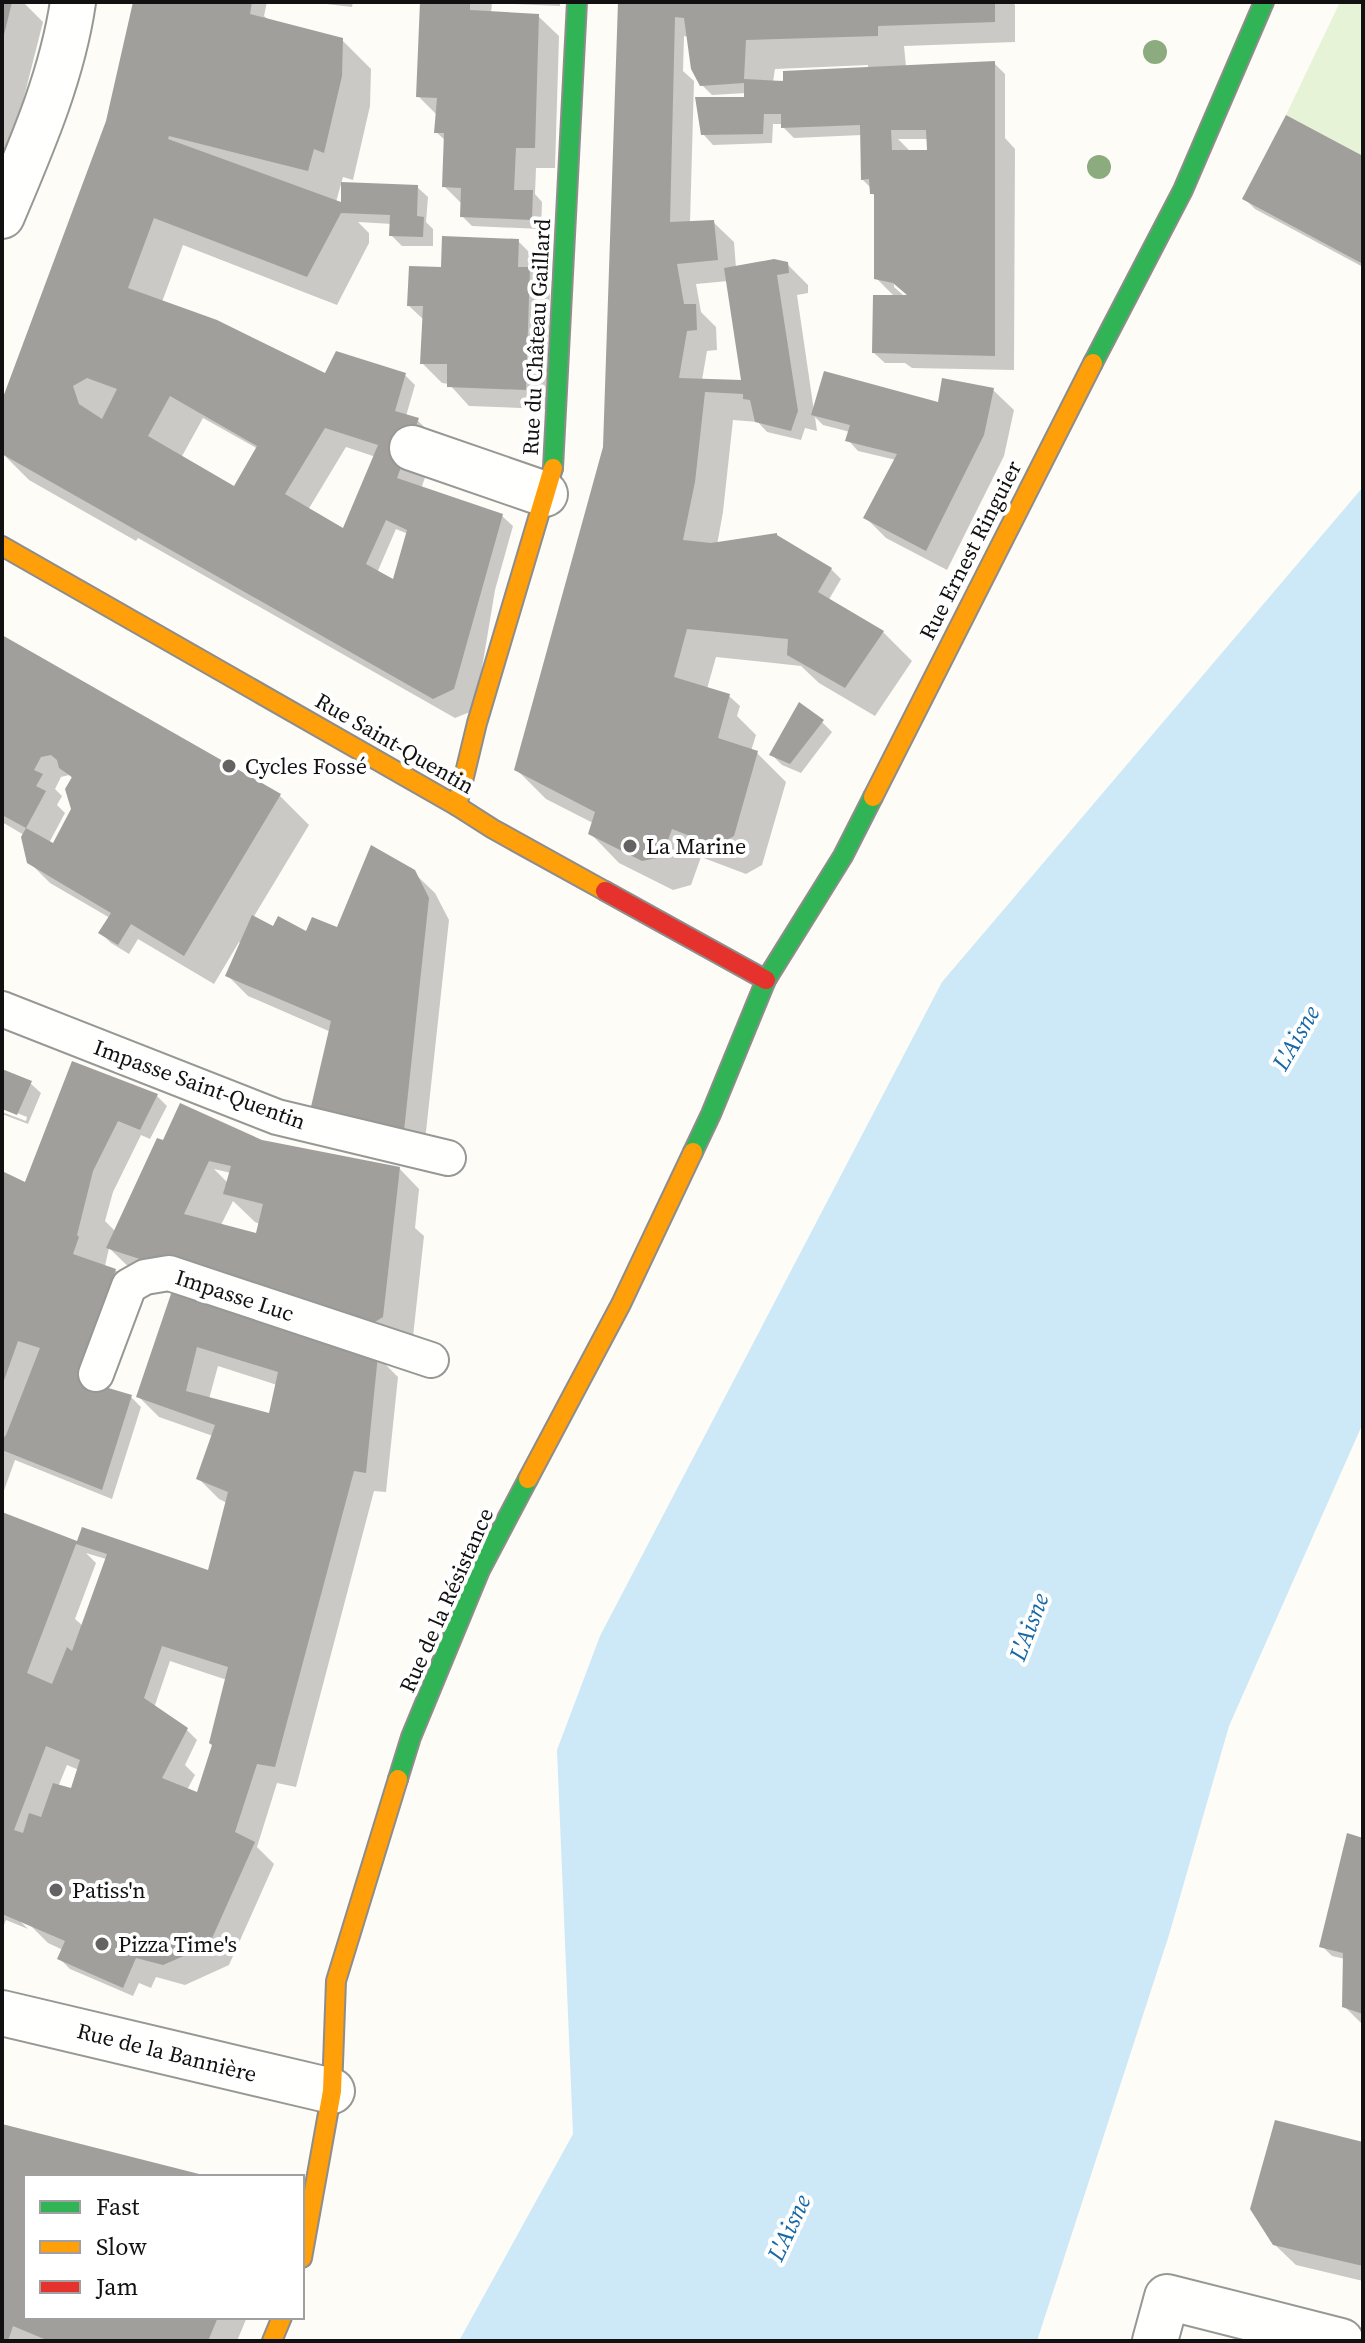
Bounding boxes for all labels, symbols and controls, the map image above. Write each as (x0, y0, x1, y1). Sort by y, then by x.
street label: Rue du Château Gaillard (515, 217, 557, 456)
street label: Rue Ernest Ringuier (912, 455, 1029, 645)
street label: Rue Saint-Quentin (310, 685, 480, 801)
place label: Cycles Fossé (245, 751, 367, 781)
marker: Cycles Fossé (220, 757, 238, 775)
place label: La Marine (646, 831, 746, 861)
marker: La Marine (621, 837, 639, 855)
water label: L'Aisne (1263, 999, 1327, 1077)
street label: Impasse Saint-Quentin (90, 1032, 310, 1136)
street label: Impasse Luc (172, 1262, 298, 1328)
street label: Rue de la Résistance (392, 1503, 500, 1697)
water label: L'Aisne (1000, 1588, 1057, 1666)
place label: Patiss'n (72, 1875, 146, 1905)
marker: Patiss'n (47, 1881, 65, 1899)
place label: Pizza Time's (118, 1929, 237, 1959)
marker: Pizza Time's (93, 1935, 111, 1953)
street label: Rue de la Bannière (74, 2015, 260, 2089)
legend (24, 2175, 304, 2319)
water label: L'Aisne (758, 2189, 818, 2267)
text: Fast (96, 2190, 140, 2223)
text: Slow (96, 2230, 147, 2263)
text: Jam (95, 2270, 138, 2303)

